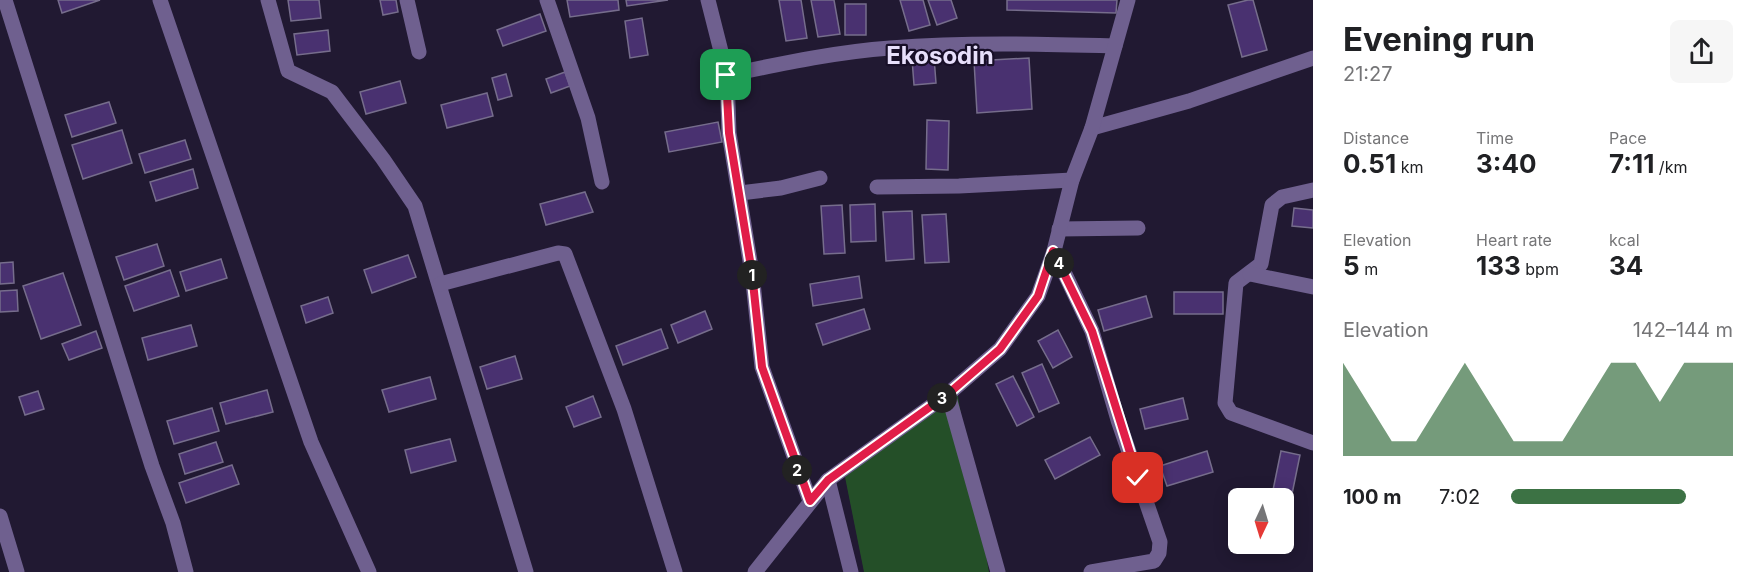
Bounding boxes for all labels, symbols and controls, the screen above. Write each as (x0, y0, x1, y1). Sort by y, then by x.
text: Evening run (1343, 19, 1535, 59)
button: share (1670, 20, 1733, 83)
district label: Ekosodin (886, 41, 994, 70)
pin (700, 49, 751, 100)
icon: arrive (709, 58, 742, 91)
text: 21:27 (1343, 62, 1393, 86)
text: Distance (1343, 128, 1409, 148)
text: Time (1476, 128, 1514, 148)
text: Pace (1609, 128, 1647, 148)
text: 0.51 (1343, 148, 1396, 179)
text: 3:40 (1476, 148, 1537, 179)
text: 7:11 (1609, 148, 1654, 179)
text: km (1396, 157, 1423, 177)
text: /km (1654, 157, 1687, 177)
text: Elevation (1343, 230, 1412, 250)
text: Heart rate (1476, 230, 1552, 250)
text: kcal (1609, 230, 1640, 250)
pin: 4 (1044, 248, 1074, 278)
text: 5 (1343, 250, 1360, 281)
text: 133 (1476, 250, 1521, 281)
text: 34 (1609, 250, 1643, 281)
text: 4 (1054, 253, 1064, 273)
text: m (1360, 259, 1378, 279)
text: bpm (1521, 259, 1559, 279)
pin: 1 (737, 260, 767, 290)
text: 1 (749, 265, 755, 285)
text: Elevation (1343, 318, 1429, 342)
text: 142–144 m (1633, 318, 1733, 342)
pin: 3 (927, 383, 957, 413)
text: 3 (937, 388, 947, 408)
pin (1112, 452, 1163, 503)
pin: 2 (782, 455, 812, 485)
text: 2 (792, 460, 802, 480)
icon: check (1121, 461, 1154, 494)
text: 100 m (1343, 485, 1402, 509)
text: 7:02 (1439, 485, 1480, 509)
north arrow (1228, 488, 1294, 554)
map controls (1228, 488, 1294, 554)

